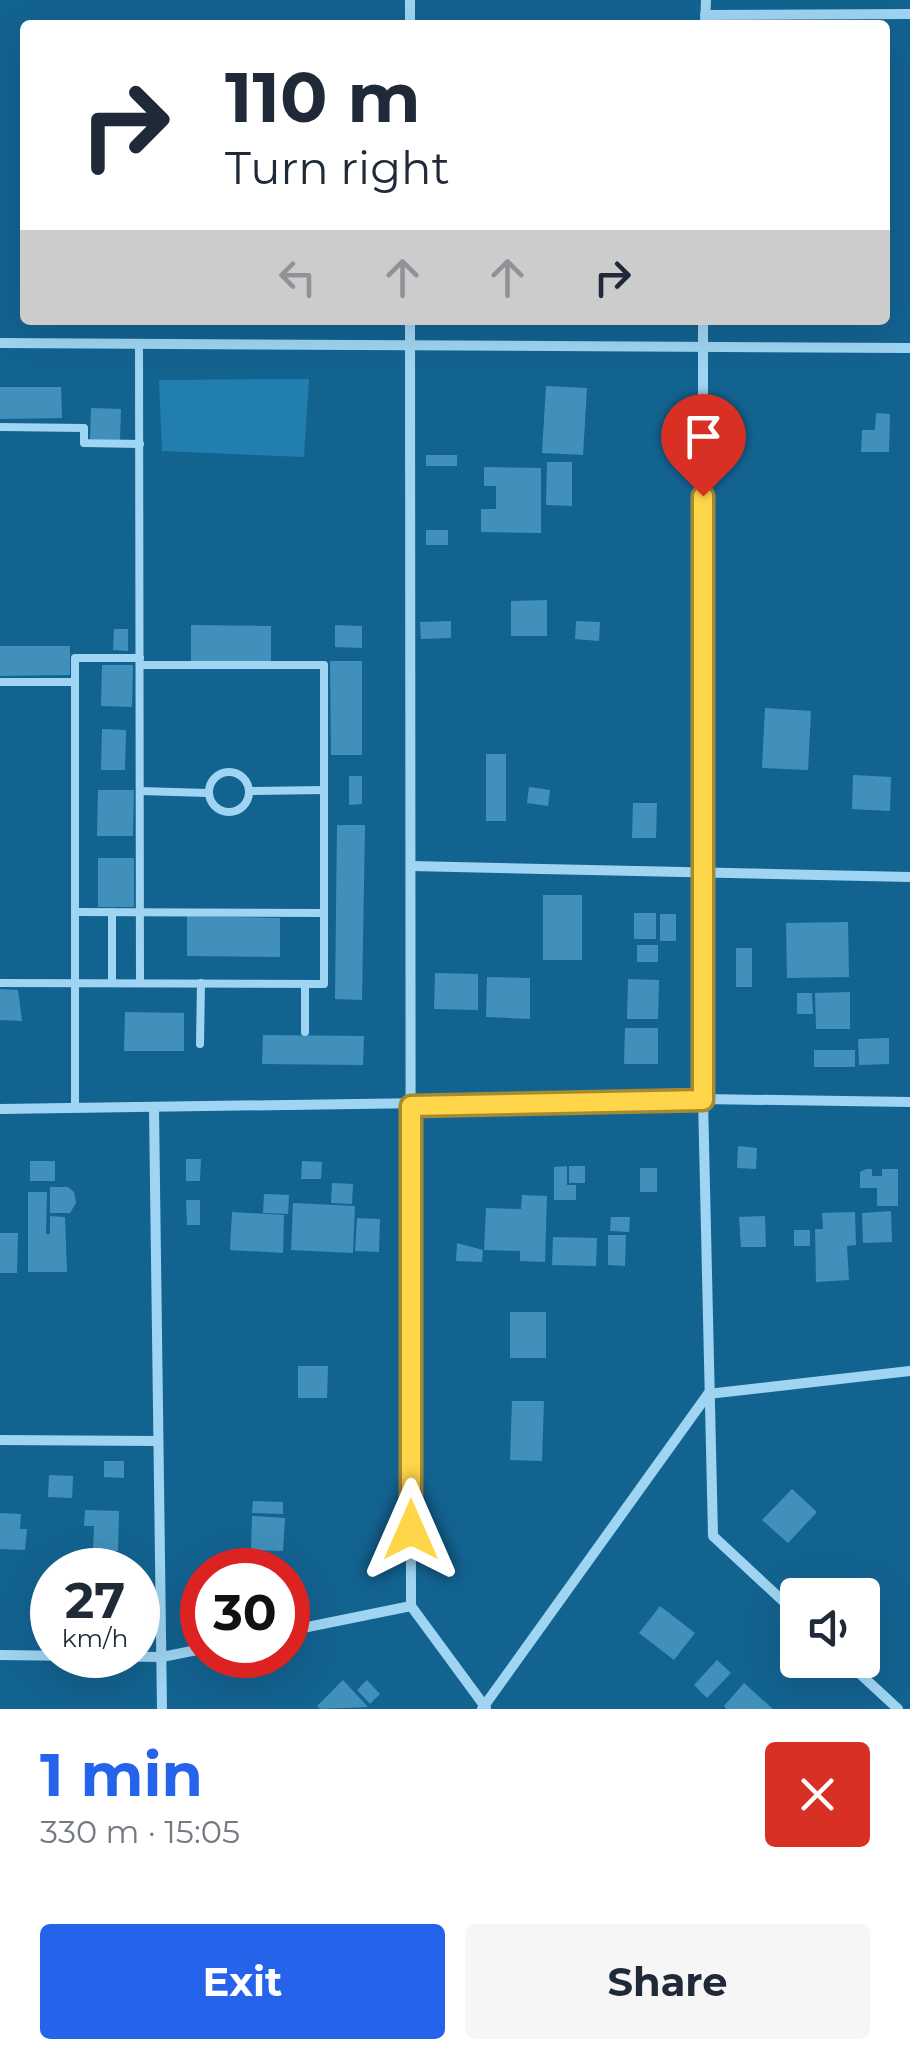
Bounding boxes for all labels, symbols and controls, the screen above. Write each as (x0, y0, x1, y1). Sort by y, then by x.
text: 110 m (225, 54, 421, 140)
icon: right (60, 60, 190, 190)
text: Turn right (225, 140, 450, 195)
icon: left (270, 250, 325, 305)
icon: ahead (375, 250, 430, 305)
icon: ahead (480, 250, 535, 305)
icon: right (585, 250, 640, 305)
pin (661, 394, 746, 497)
icon: arrive (676, 409, 731, 464)
position arrow (359, 1478, 463, 1582)
speed limit sign: 30 (180, 1548, 310, 1678)
text: 27 (65, 1570, 125, 1631)
map controls (780, 1578, 880, 1678)
button: sound (780, 1578, 880, 1678)
text: km/h (62, 1623, 128, 1653)
text: 1 min (40, 1738, 203, 1811)
button: close (765, 1742, 870, 1847)
text: 330 m · 15:05 (40, 1812, 240, 1851)
button: Exit (40, 1924, 445, 2039)
button: Share (465, 1924, 870, 2039)

